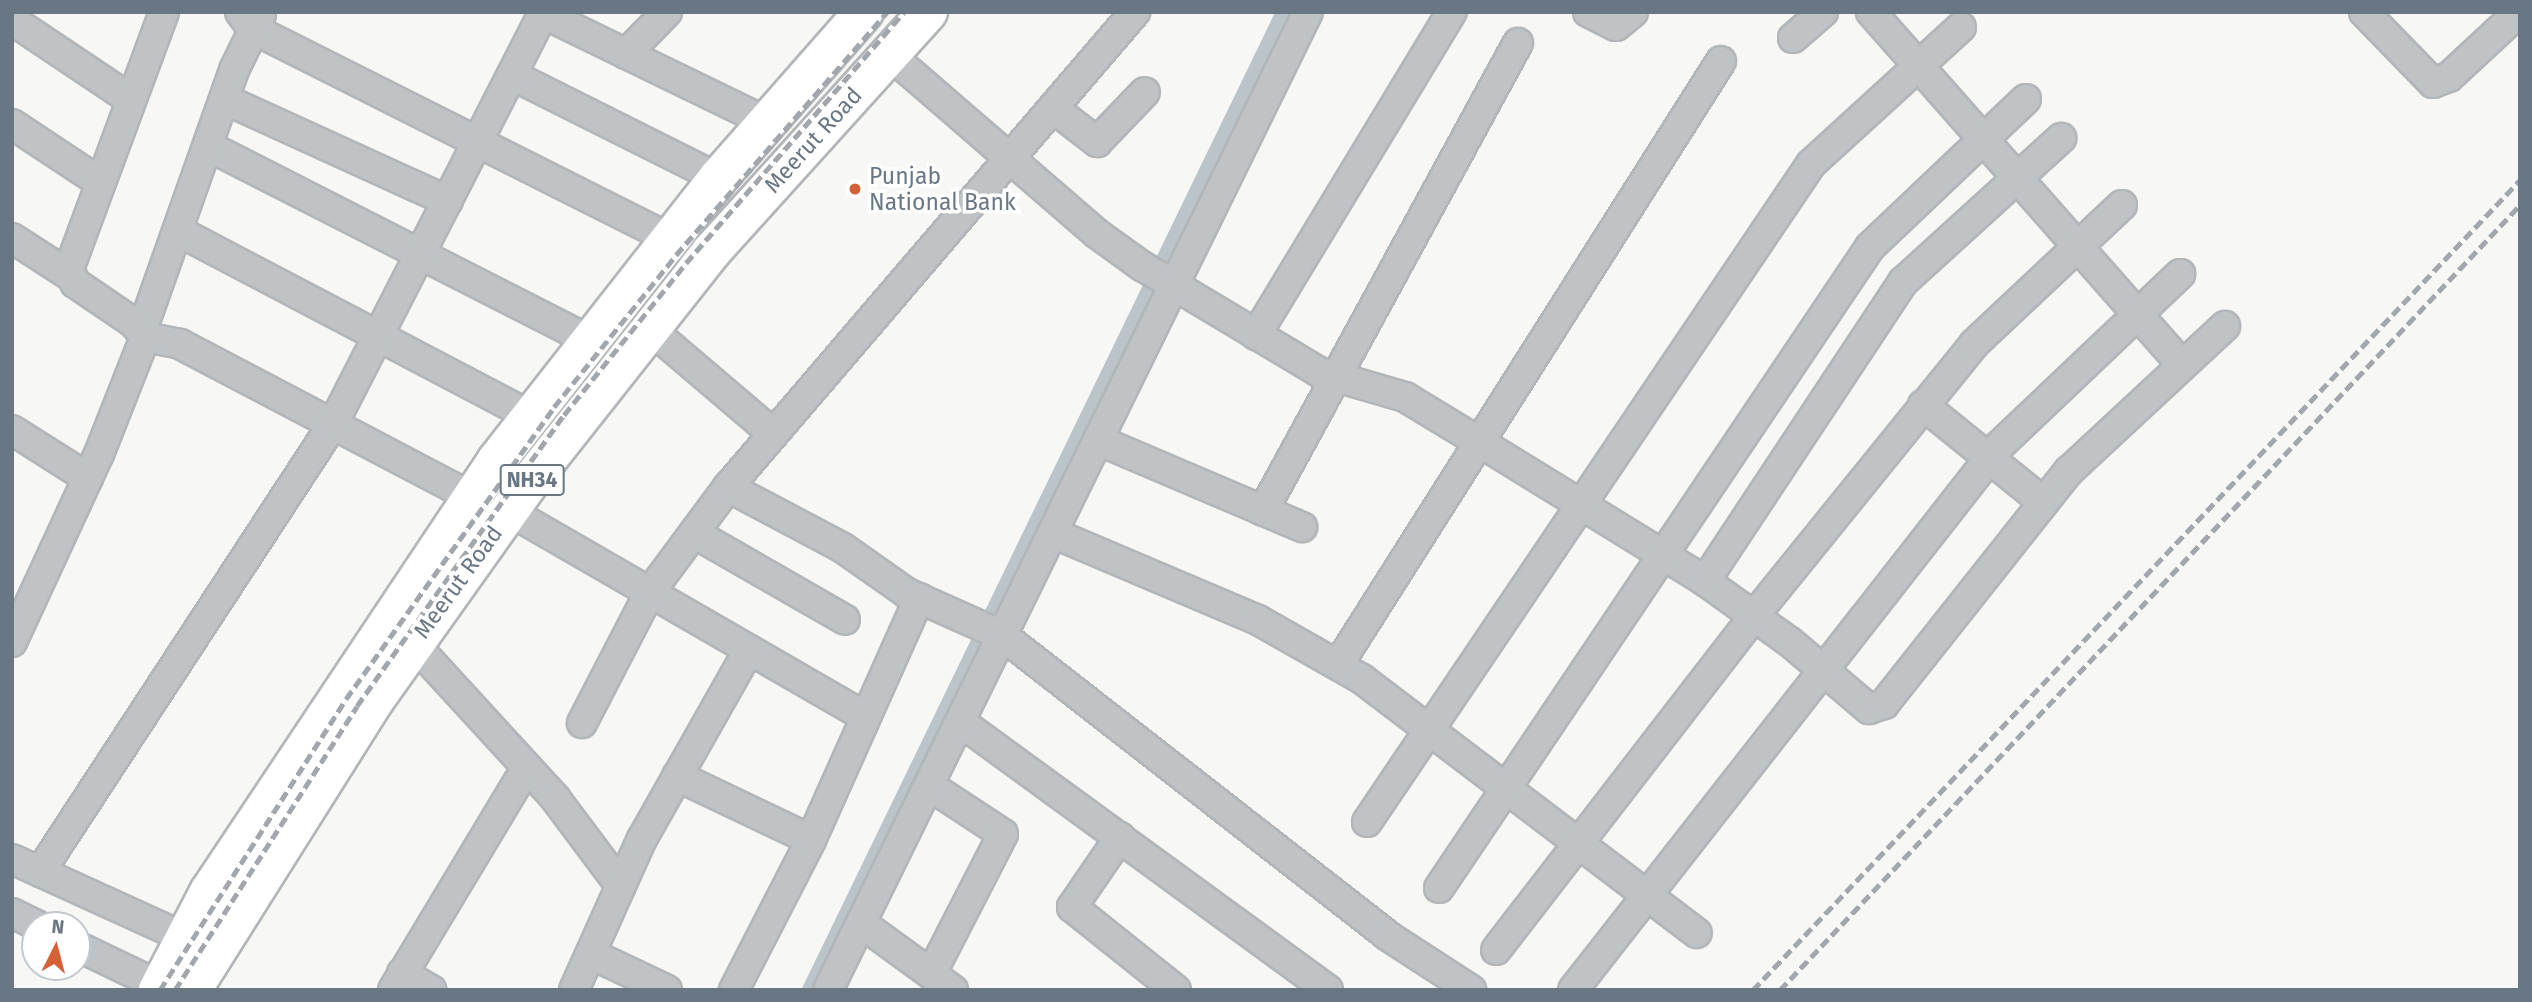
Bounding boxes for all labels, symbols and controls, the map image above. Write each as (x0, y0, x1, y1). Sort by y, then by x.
street label: Meerut Road (758, 81, 868, 199)
place label: Punjab National Bank (869, 162, 1016, 216)
marker: Punjab National Bank (847, 181, 863, 197)
road number: NH34 (499, 462, 565, 498)
street label: Meerut Road (408, 520, 508, 644)
north arrow (21, 911, 91, 981)
text: N (51, 915, 66, 939)

